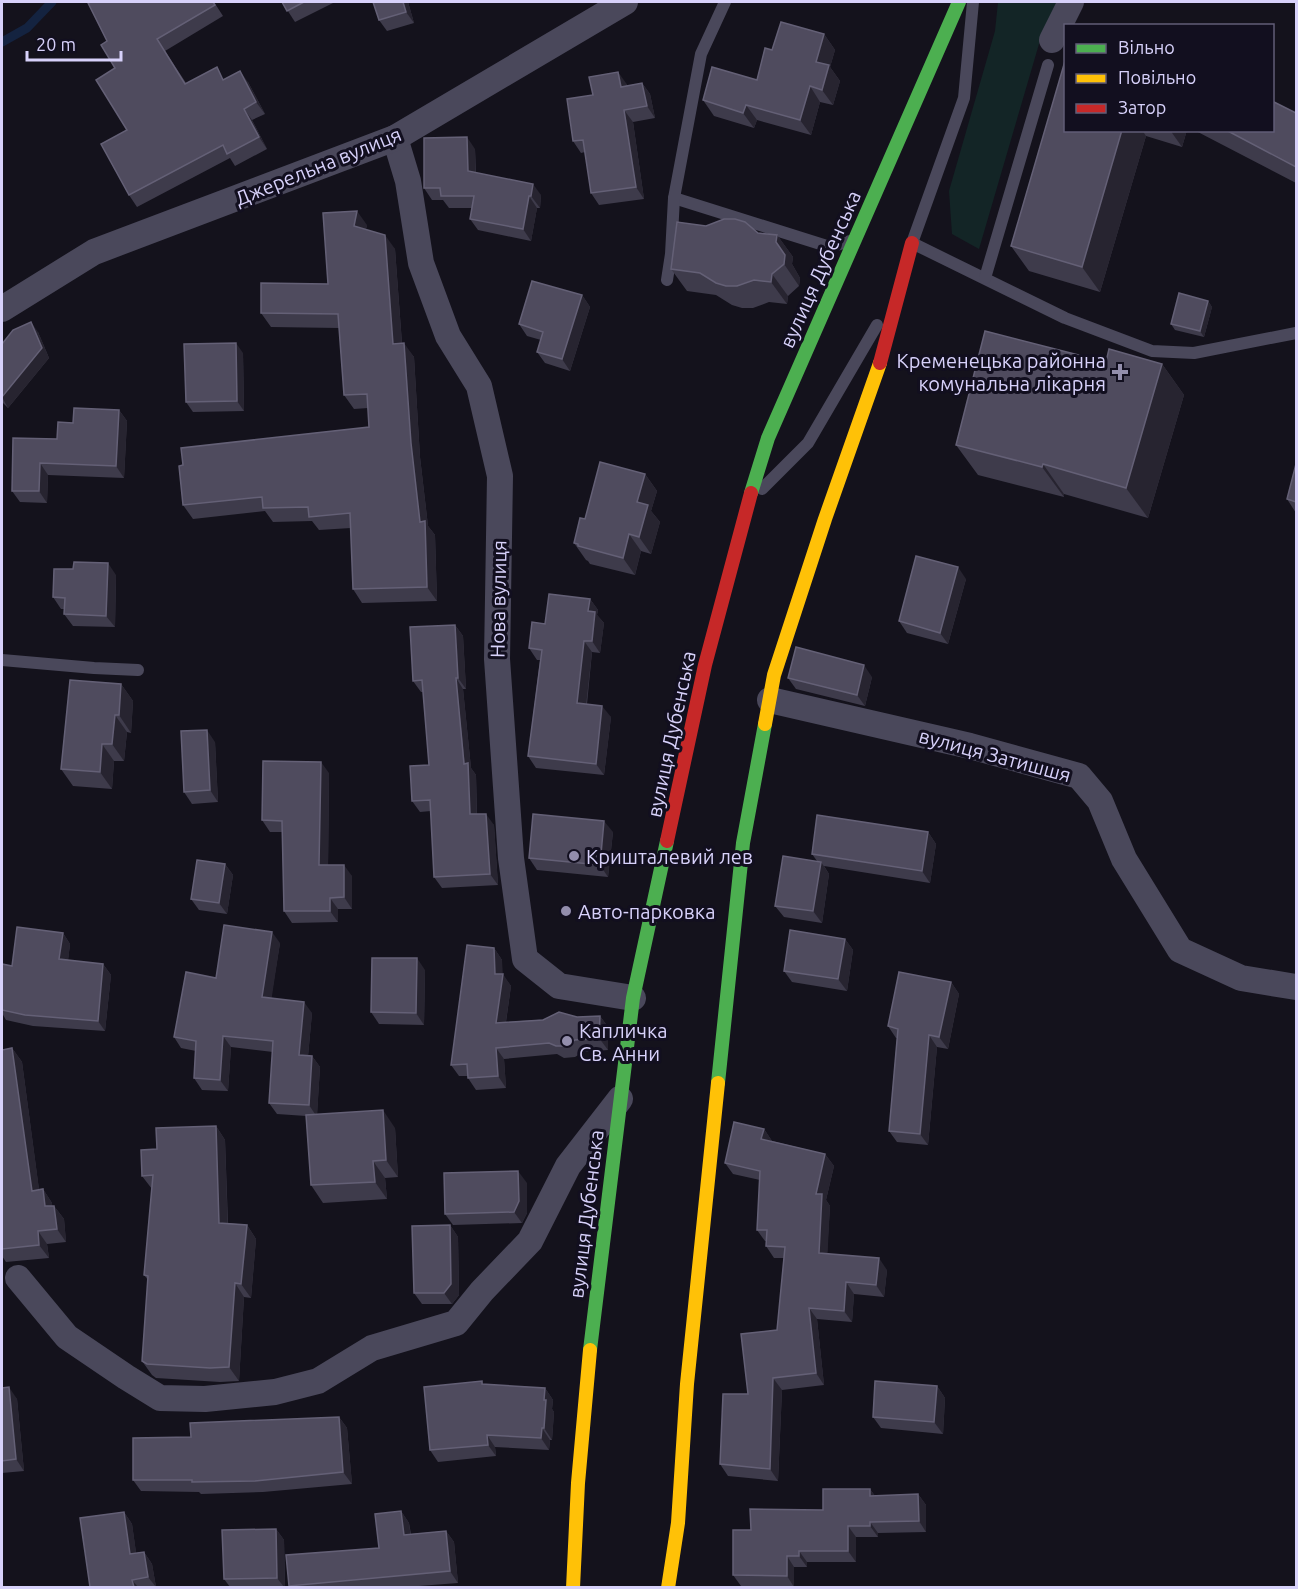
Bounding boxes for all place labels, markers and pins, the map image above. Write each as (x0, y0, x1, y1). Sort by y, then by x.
place label: Кременецька районна комунальна лікарня (897, 349, 1106, 395)
marker: Кременецька районна комунальна лікарня (1111, 363, 1129, 381)
place label: Кришталевий лев (586, 845, 753, 868)
marker: Кришталевий лев (567, 849, 581, 863)
place label: Авто-парковка (578, 900, 715, 923)
marker: Авто-парковка (559, 904, 573, 918)
place label: Капличка Св. Анни (579, 1019, 668, 1065)
marker: Капличка Св. Анни (560, 1034, 574, 1048)

